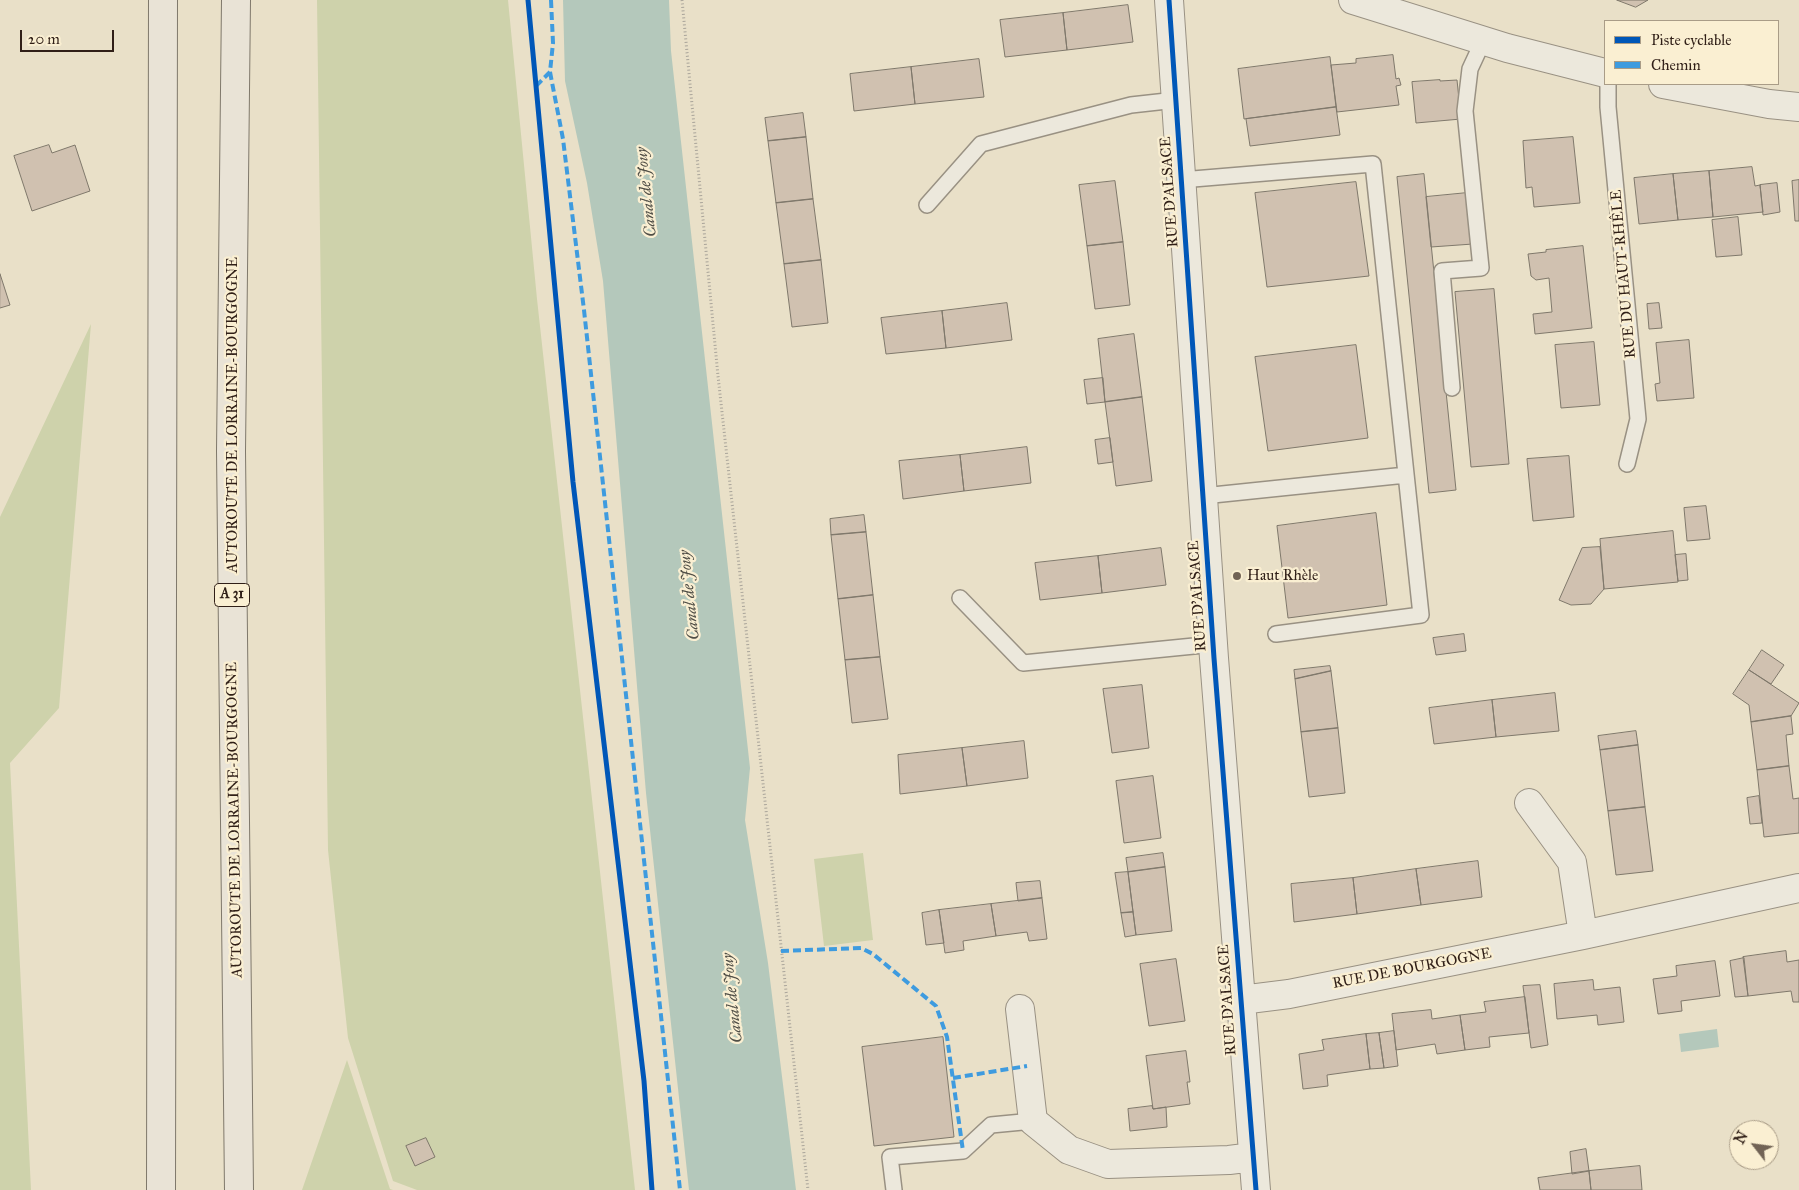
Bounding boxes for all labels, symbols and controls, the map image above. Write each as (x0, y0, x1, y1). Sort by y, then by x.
scale bar (22, 20, 116, 52)
legend (1604, 20, 1779, 85)
text: 20 m (28, 30, 60, 48)
text: Piste cyclable (1651, 31, 1731, 49)
text: Chemin (1651, 56, 1701, 74)
street label: RUE D'ALSACE (1157, 136, 1183, 248)
water label: Canal de Jouy (633, 146, 661, 238)
street label: RUE DU HAUT-RHÊLE (1608, 189, 1640, 359)
street label: AUTOROUTE DE LORRAINE-BOURGOGNE (224, 257, 242, 573)
street label: RUE D'ALSACE (1185, 540, 1211, 652)
water label: Canal de Jouy (676, 549, 704, 641)
place label: Haut Rhèle (1247, 567, 1318, 585)
marker: Haut Rhèle (1231, 570, 1243, 582)
road number: A 31 (214, 584, 250, 606)
street label: AUTOROUTE DE LORRAINE-BOURGOGNE (223, 662, 247, 978)
street label: RUE D'ALSACE (1215, 944, 1241, 1056)
street label: RUE DE BOURGOGNE (1331, 945, 1493, 993)
water label: Canal de Jouy (719, 952, 747, 1044)
north arrow (1729, 1120, 1779, 1170)
text: N (1731, 1128, 1752, 1147)

